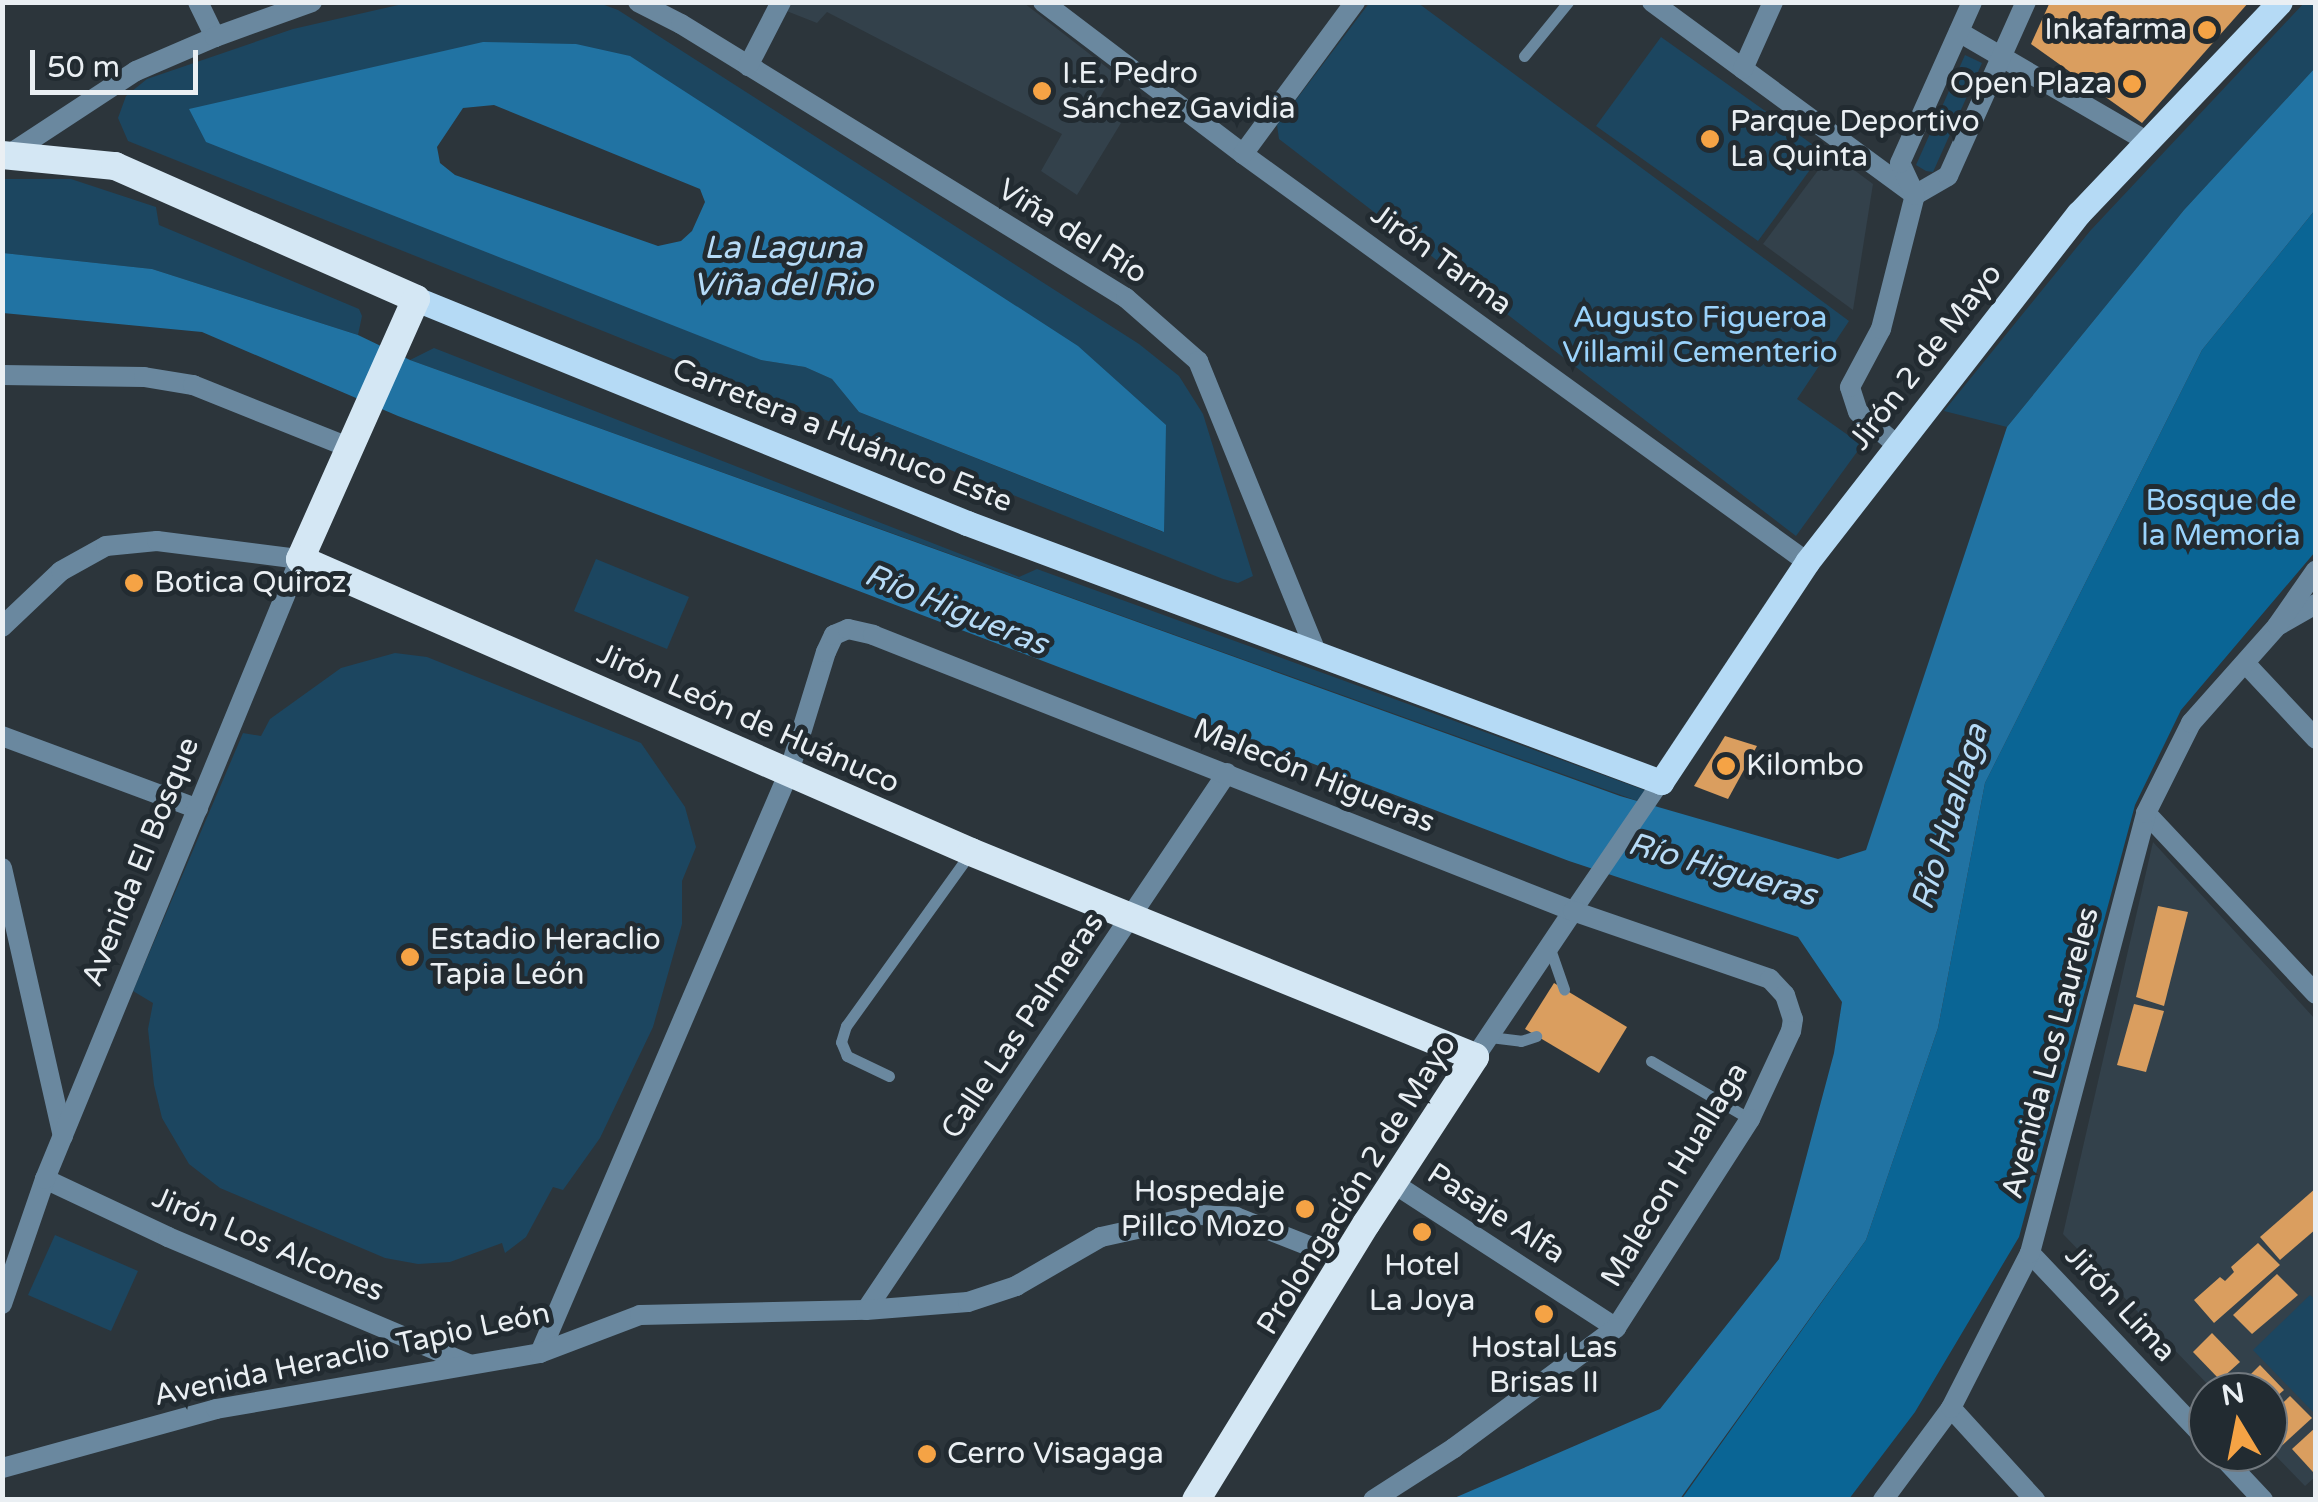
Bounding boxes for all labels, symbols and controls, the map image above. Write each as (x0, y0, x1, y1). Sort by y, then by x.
place label: Inkafarma (2044, 12, 2187, 48)
marker: Inkafarma (2196, 19, 2218, 41)
scale bar (35, 30, 202, 92)
text: 50 m (47, 49, 120, 86)
place label: I.E. Pedro Sánchez Gavidia (1062, 56, 1296, 126)
place label: Open Plaza (1950, 66, 2112, 102)
marker: Open Plaza (2121, 73, 2143, 95)
marker: I.E. Pedro Sánchez Gavidia (1031, 80, 1053, 102)
place label: Parque Deportivo La Quinta (1730, 104, 1980, 174)
marker: Parque Deportivo La Quinta (1699, 128, 1721, 150)
street label: Viña del Río (991, 172, 1153, 292)
street label: Jirón Tarma (1364, 197, 1518, 323)
water label: La Laguna Viña del Rio (693, 230, 873, 305)
street label: Jirón 2 de Mayo (1842, 257, 2010, 457)
park label: Augusto Figueroa Villamil Cementerio (1562, 300, 1838, 370)
street label: Carretera a Huánuco Este (667, 351, 1017, 521)
park label: Bosque de la Memoria (2141, 483, 2301, 554)
water label: Río Higueras (859, 556, 1053, 664)
place label: Botica Quiroz (154, 565, 346, 601)
marker: Botica Quiroz (123, 572, 145, 594)
street label: Jirón León de Huánuco (591, 636, 905, 802)
street label: Malecón Higueras (1188, 711, 1440, 841)
water label: Río Huallaga (1904, 720, 1996, 914)
street label: Avenida El Bosque (75, 732, 207, 992)
place label: Kilombo (1746, 748, 1864, 784)
marker: Kilombo (1715, 755, 1737, 777)
water label: Río Higueras (1624, 825, 1820, 915)
street label: Avenida Los Laureles (1995, 903, 2107, 1203)
street label: Calle Las Palmeras (934, 906, 1112, 1146)
place label: Estadio Heraclio Tapia León (430, 922, 661, 992)
marker: Estadio Heraclio Tapia León (399, 946, 421, 968)
street label: Prolongación 2 de Mayo (1250, 1028, 1464, 1342)
street label: Malecon Huallaga (1594, 1056, 1756, 1294)
street label: Pasaje Alfa (1420, 1156, 1572, 1272)
place label: Hospedaje Pillco Mozo (1121, 1174, 1285, 1244)
street label: Jirón Los Alcones (147, 1180, 389, 1310)
marker: Hospedaje Pillco Mozo (1294, 1198, 1316, 1220)
marker: Hotel La Joya (1411, 1221, 1433, 1243)
street label: Jirón Lima (2057, 1238, 2183, 1370)
place label: Hotel La Joya (1369, 1248, 1475, 1318)
street label: Avenida Heraclio Tapio León (151, 1295, 553, 1415)
marker: Hostal Las Brisas II (1533, 1303, 1555, 1325)
place label: Hostal Las Brisas II (1471, 1330, 1617, 1400)
north arrow (2188, 1372, 2288, 1472)
text: N (2219, 1376, 2247, 1413)
place label: Cerro Visagaga (947, 1436, 1164, 1472)
marker: Cerro Visagaga (916, 1443, 938, 1465)

